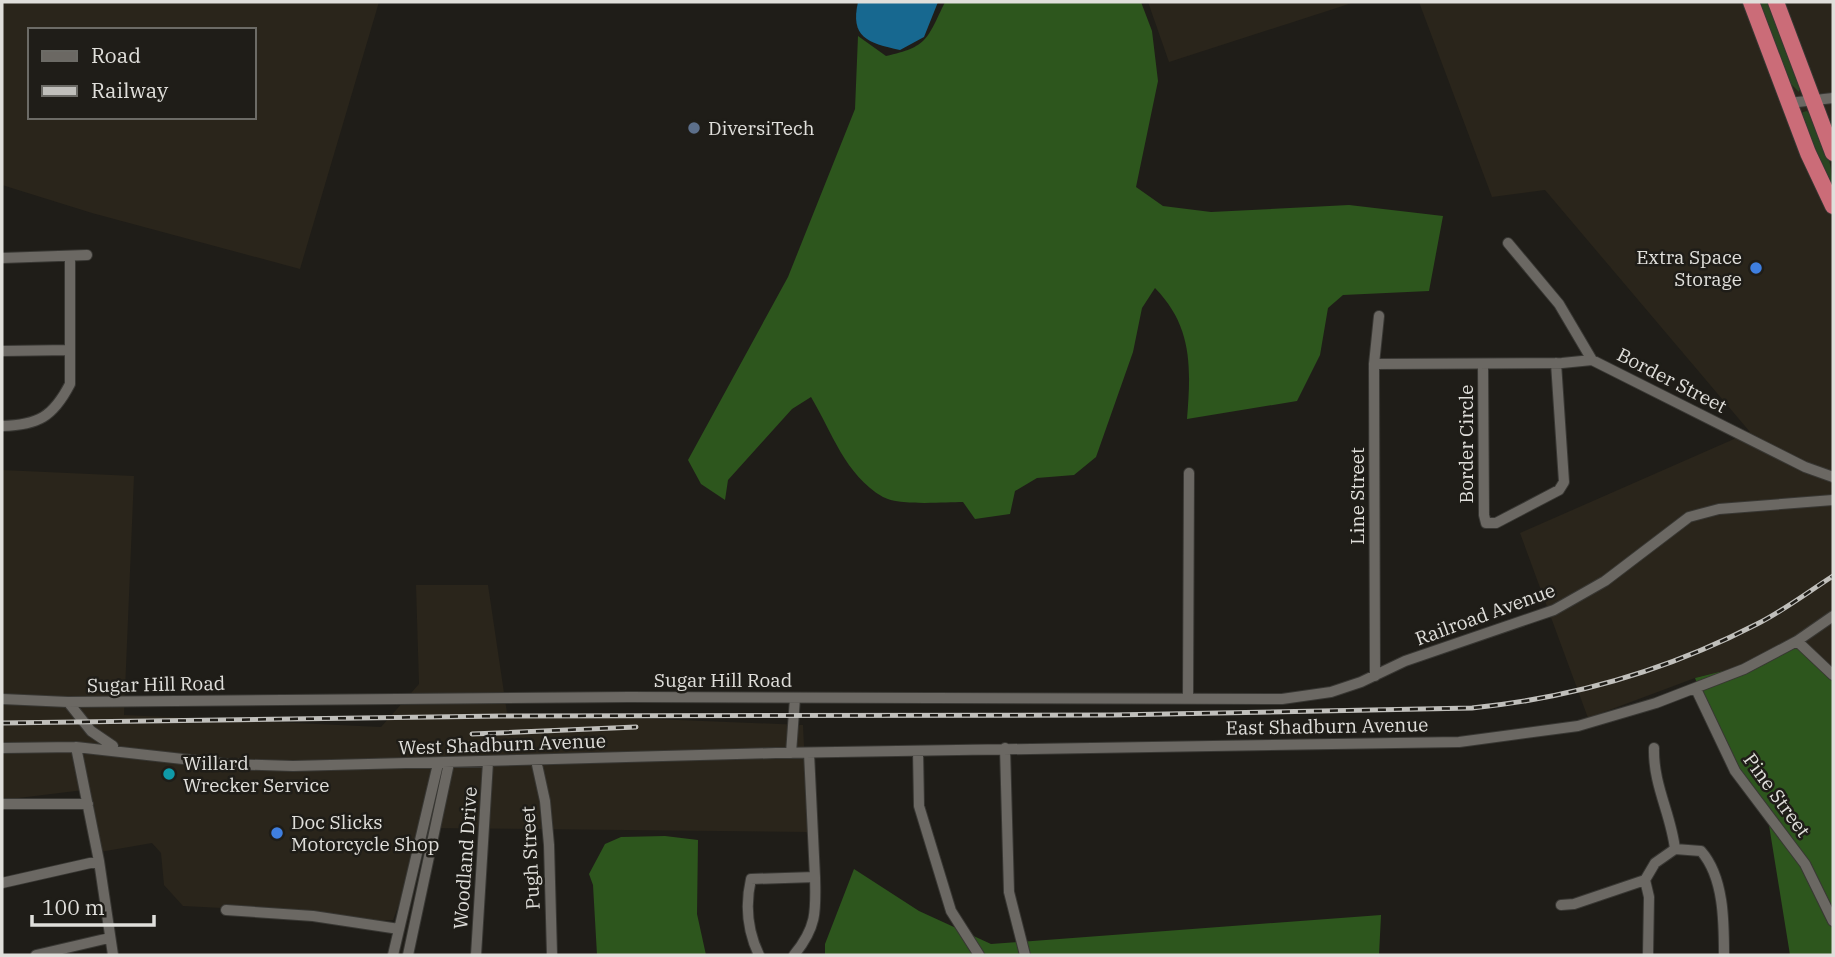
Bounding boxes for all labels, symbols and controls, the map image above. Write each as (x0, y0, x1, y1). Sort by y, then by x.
legend (28, 28, 256, 119)
text: Road (91, 41, 141, 69)
text: Railway (91, 76, 169, 104)
place label: DiversiTech (708, 116, 815, 140)
marker: DiversiTech (686, 120, 702, 136)
place label: Extra Space Storage (1636, 245, 1742, 291)
marker: Extra Space Storage (1748, 260, 1764, 276)
street label: Border Street (1613, 342, 1731, 418)
street label: Border Circle (1454, 385, 1478, 503)
street label: Line Street (1345, 447, 1369, 545)
street label: Railroad Avenue (1412, 578, 1558, 650)
street label: Sugar Hill Road (654, 668, 792, 692)
street label: Sugar Hill Road (87, 671, 225, 697)
street label: East Shadburn Avenue (1225, 712, 1429, 740)
street label: West Shadburn Avenue (398, 728, 606, 760)
street label: Pine Street (1738, 748, 1816, 842)
place label: Willard Wrecker Service (183, 751, 329, 797)
marker: Willard Wrecker Service (161, 766, 177, 782)
street label: Woodland Drive (448, 786, 482, 930)
street label: Pugh Street (515, 805, 545, 910)
place label: Doc Slicks Motorcycle Shop (291, 810, 439, 856)
marker: Doc Slicks Motorcycle Shop (269, 825, 285, 841)
scale bar (32, 884, 154, 928)
text: 100 m (42, 893, 105, 921)

